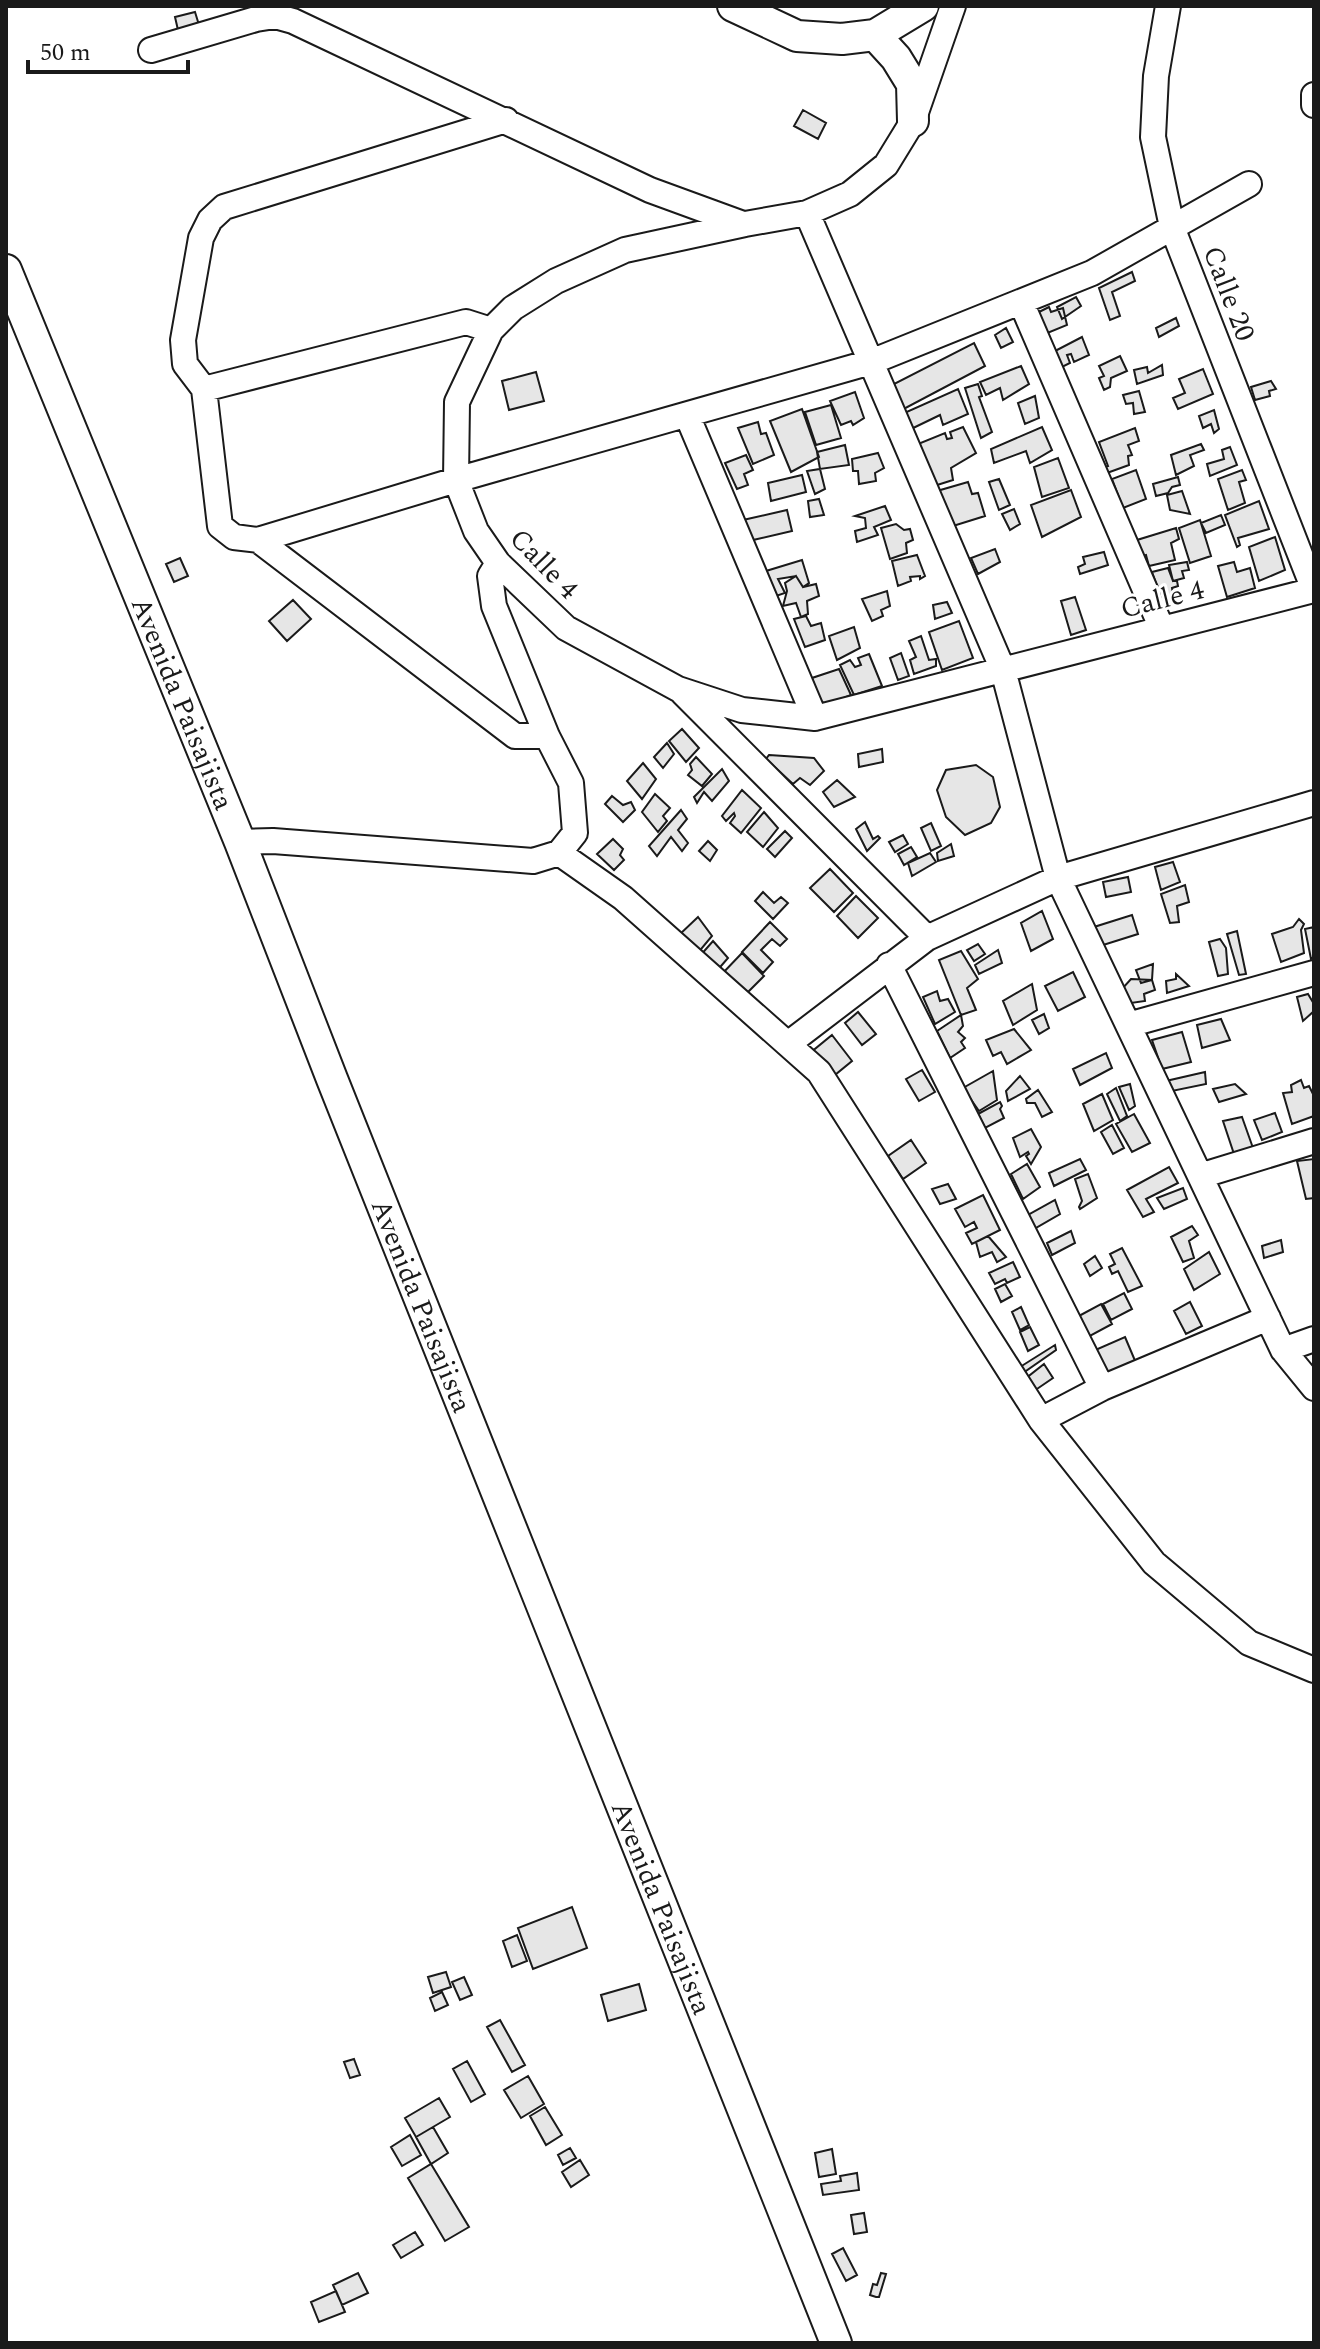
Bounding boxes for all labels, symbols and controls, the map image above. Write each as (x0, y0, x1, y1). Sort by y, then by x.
scale bar (28, 24, 188, 74)
text: 50 m (40, 35, 91, 71)
street label: Calle 20 (1191, 240, 1266, 347)
street label: Calle 4 (499, 519, 589, 610)
street label: Calle 4 (1116, 568, 1209, 631)
street label: Avenida Paisajista (119, 591, 245, 817)
street label: Avenida Paisajista (359, 1193, 483, 1420)
street label: Avenida Paisajista (599, 1795, 723, 2021)

